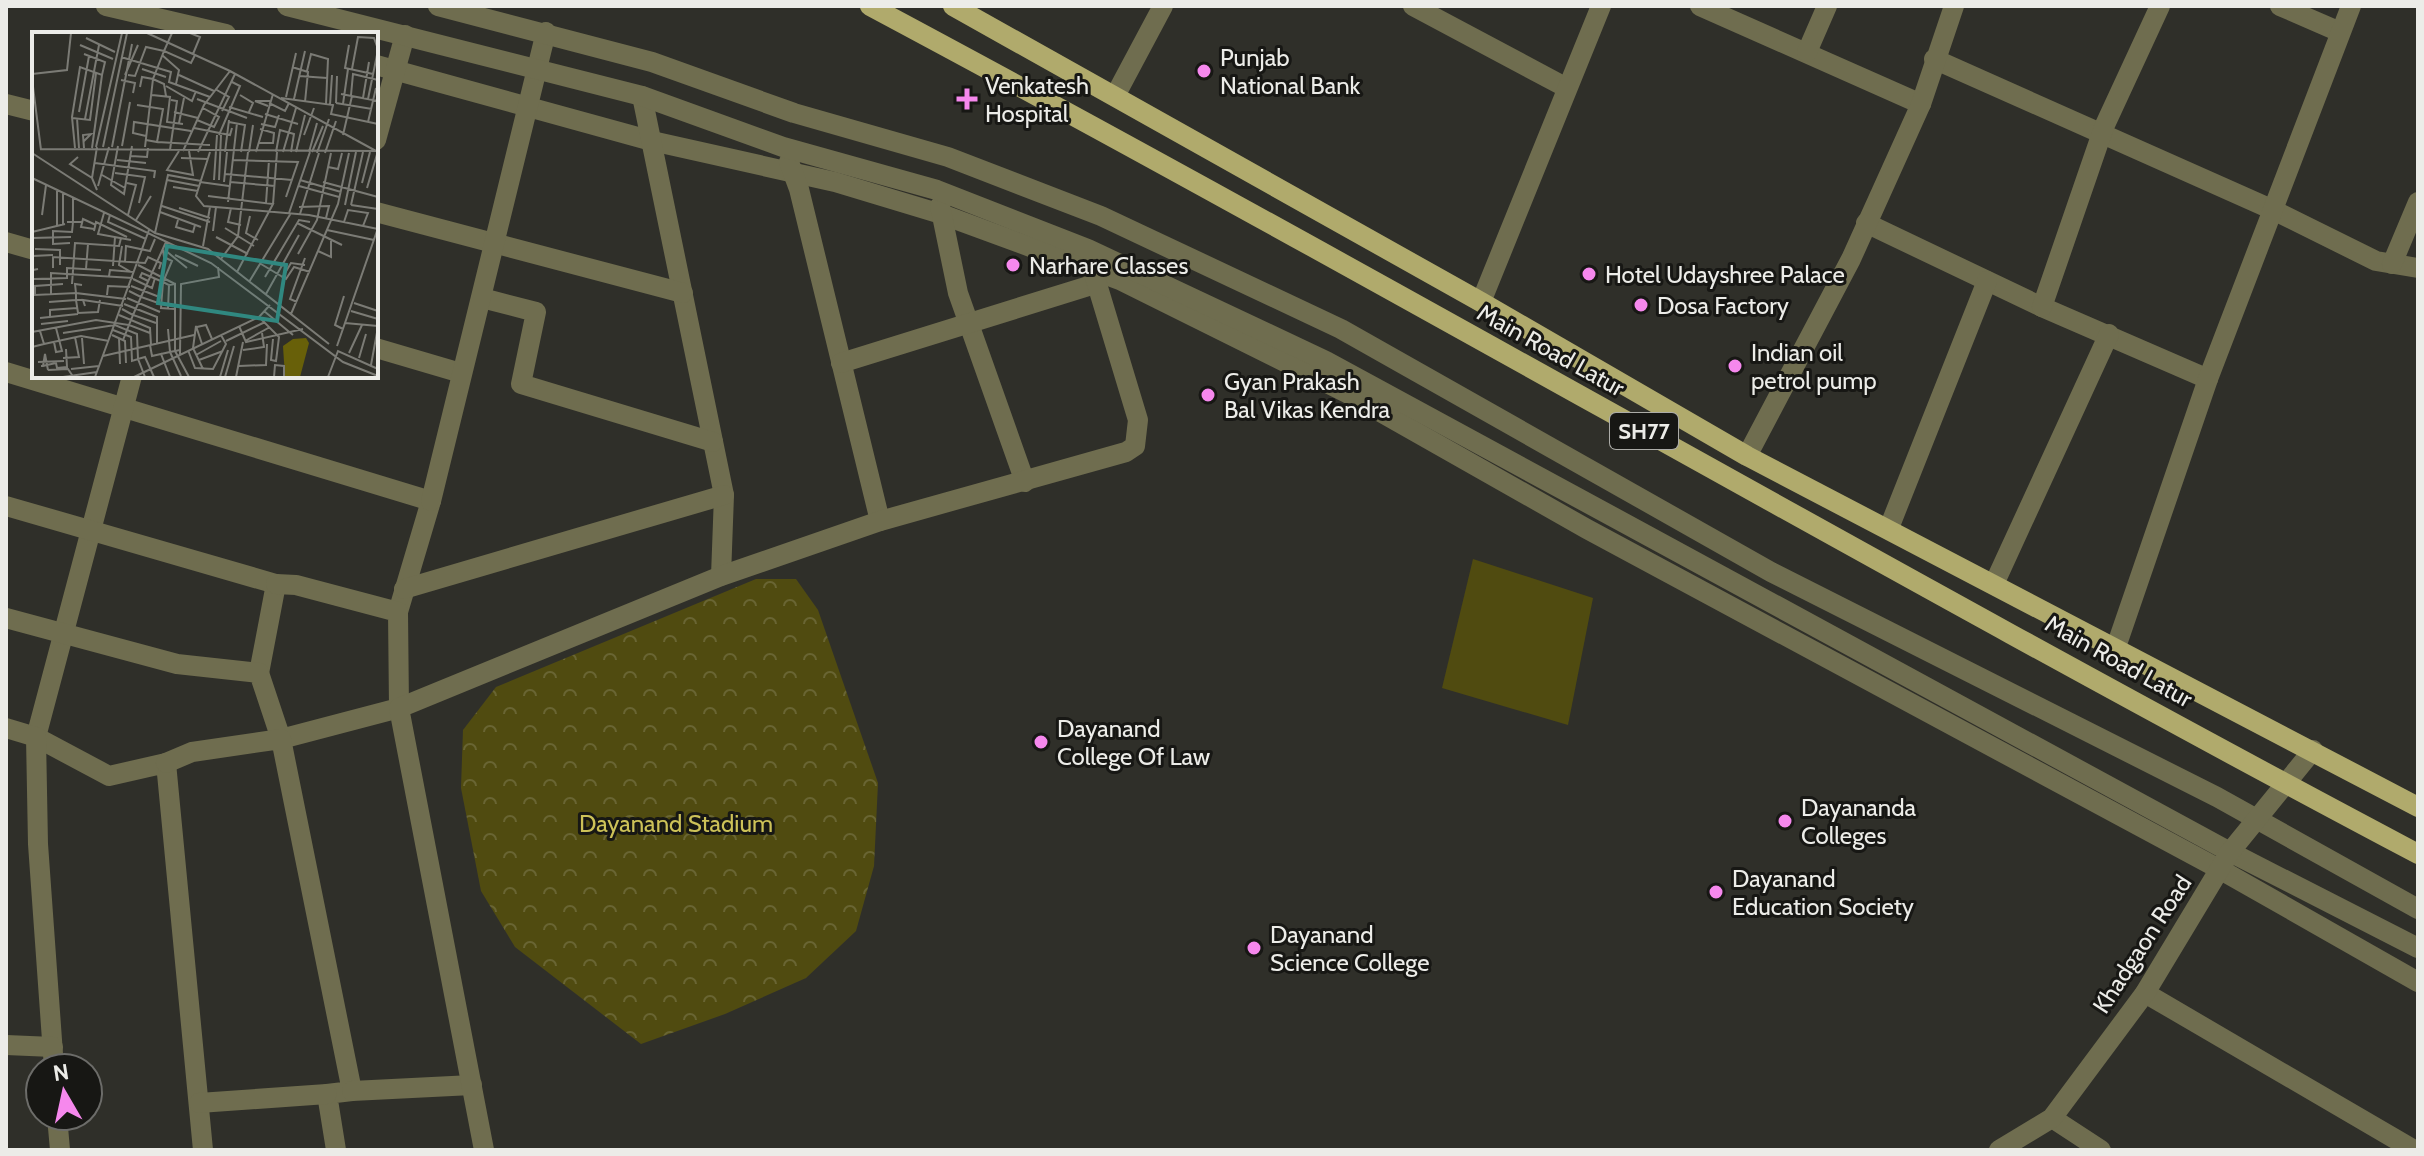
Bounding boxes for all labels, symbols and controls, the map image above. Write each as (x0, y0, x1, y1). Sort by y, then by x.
inset map (32, 32, 378, 378)
place label: Punjab National Bank (1220, 43, 1361, 100)
marker: Punjab National Bank (1195, 62, 1213, 80)
place label: Venkatesh Hospital (985, 71, 1089, 128)
marker: Venkatesh Hospital (956, 88, 978, 110)
place label: Narhare Classes (1029, 251, 1188, 280)
marker: Narhare Classes (1004, 256, 1022, 274)
place label: Hotel Udayshree Palace (1605, 260, 1845, 289)
marker: Hotel Udayshree Palace (1580, 265, 1598, 283)
place label: Dosa Factory (1657, 291, 1789, 320)
marker: Dosa Factory (1632, 296, 1650, 314)
street label: Main Road Latur (1472, 298, 1630, 403)
place label: Indian oil petrol pump (1751, 338, 1877, 395)
marker: Indian oil petrol pump (1726, 357, 1744, 375)
place label: Gyan Prakash Bal Vikas Kendra (1224, 367, 1390, 424)
marker: Gyan Prakash Bal Vikas Kendra (1199, 386, 1217, 404)
road number: SH77 (1610, 413, 1678, 449)
street label: Main Road Latur (2040, 609, 2198, 714)
place label: Dayanand College Of Law (1057, 714, 1211, 771)
marker: Dayanand College Of Law (1032, 733, 1050, 751)
place label: Dayananda Colleges (1801, 793, 1916, 850)
park label: Dayanand Stadium (579, 809, 773, 838)
marker: Dayananda Colleges (1776, 812, 1794, 830)
place label: Dayanand Education Society (1732, 864, 1914, 921)
street label: Khadgaon Road (2087, 869, 2197, 1019)
marker: Dayanand Education Society (1707, 883, 1725, 901)
place label: Dayanand Science College (1270, 920, 1430, 977)
marker: Dayanand Science College (1245, 939, 1263, 957)
north arrow (24, 1052, 104, 1132)
text: N (51, 1058, 71, 1087)

